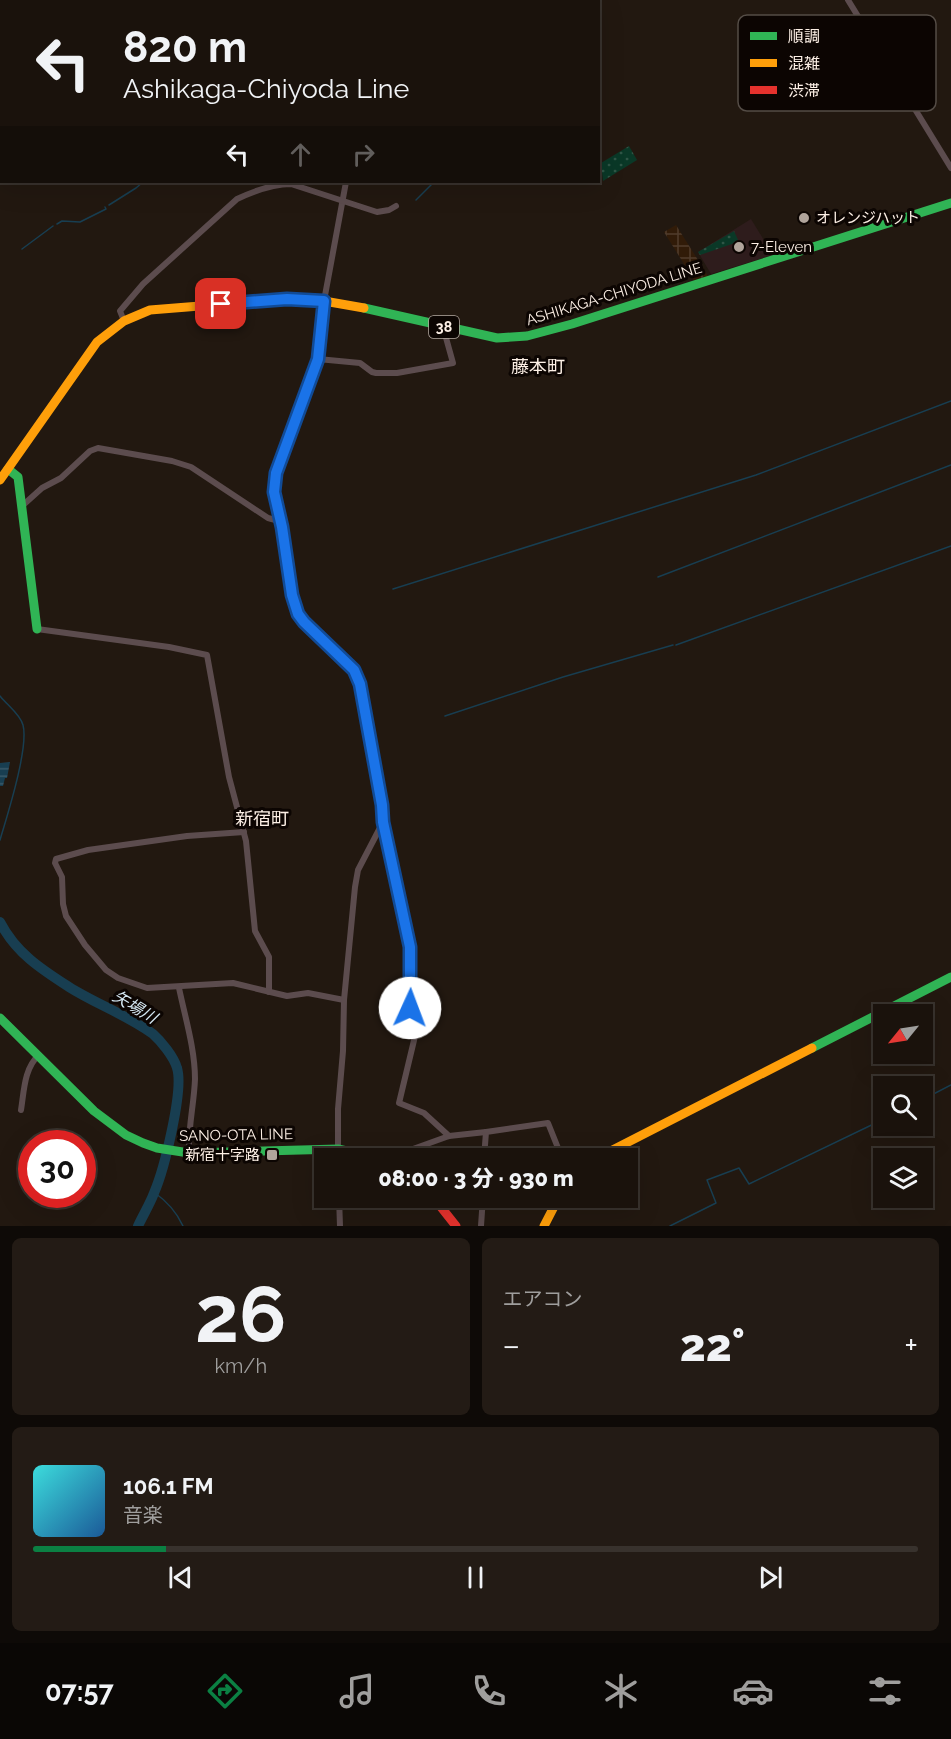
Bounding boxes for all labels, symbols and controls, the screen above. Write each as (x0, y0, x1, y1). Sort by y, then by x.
legend (738, 15, 936, 111)
text: 820 m (123, 23, 247, 72)
icon: left (24, 24, 102, 102)
text: 順調 (788, 27, 820, 46)
text: 混雑 (788, 54, 820, 73)
text: Ashikaga-Chiyoda Line (123, 73, 409, 104)
text: 渋滞 (788, 81, 820, 100)
icon: left (221, 138, 254, 171)
icon: ahead (284, 138, 317, 171)
icon: right (347, 138, 380, 171)
place label: オレンジハット (816, 209, 920, 227)
marker: オレンジハット (797, 211, 811, 225)
place label: 7-Eleven (751, 238, 812, 256)
marker: 7-Eleven (732, 240, 746, 254)
street label: ASHIKAGA-CHIYODA LINE (524, 259, 704, 329)
pin (195, 278, 246, 329)
icon: arrive (204, 287, 237, 320)
road number: 38 (429, 316, 459, 338)
district label: 藤本町 (511, 356, 565, 377)
district label: 新宿町 (235, 808, 289, 829)
position arrow (378, 976, 442, 1040)
water label: 矢場川 (110, 986, 162, 1029)
north arrow (873, 1004, 933, 1064)
map controls (873, 1004, 933, 1208)
button: search (873, 1076, 933, 1136)
street label: SANO-OTA LINE (179, 1125, 293, 1145)
speed limit sign: 30 (18, 1130, 96, 1208)
place label: 新宿十字路 (185, 1146, 260, 1164)
marker: 新宿十字路 (265, 1148, 279, 1162)
button: layers (873, 1148, 933, 1208)
text: 08:00 · 3 分 · 930 m (378, 1165, 574, 1191)
text: 26 (195, 1269, 286, 1360)
text: エアコン (503, 1287, 583, 1311)
text: 22° (680, 1319, 745, 1372)
text: − (503, 1326, 520, 1365)
text: + (904, 1326, 918, 1365)
text: km/h (214, 1354, 267, 1378)
text: 106.1 FM (123, 1473, 214, 1499)
text: 音楽 (123, 1503, 163, 1527)
icon: previous (164, 1561, 197, 1594)
icon: pause (459, 1561, 492, 1594)
icon: next (754, 1561, 787, 1594)
icon: directions (204, 1670, 246, 1712)
icon: music (336, 1670, 378, 1712)
icon: phone (468, 1670, 510, 1712)
icon: climate (600, 1670, 642, 1712)
icon: car (732, 1670, 774, 1712)
icon: filters (864, 1670, 906, 1712)
text: 07:57 (45, 1676, 114, 1707)

